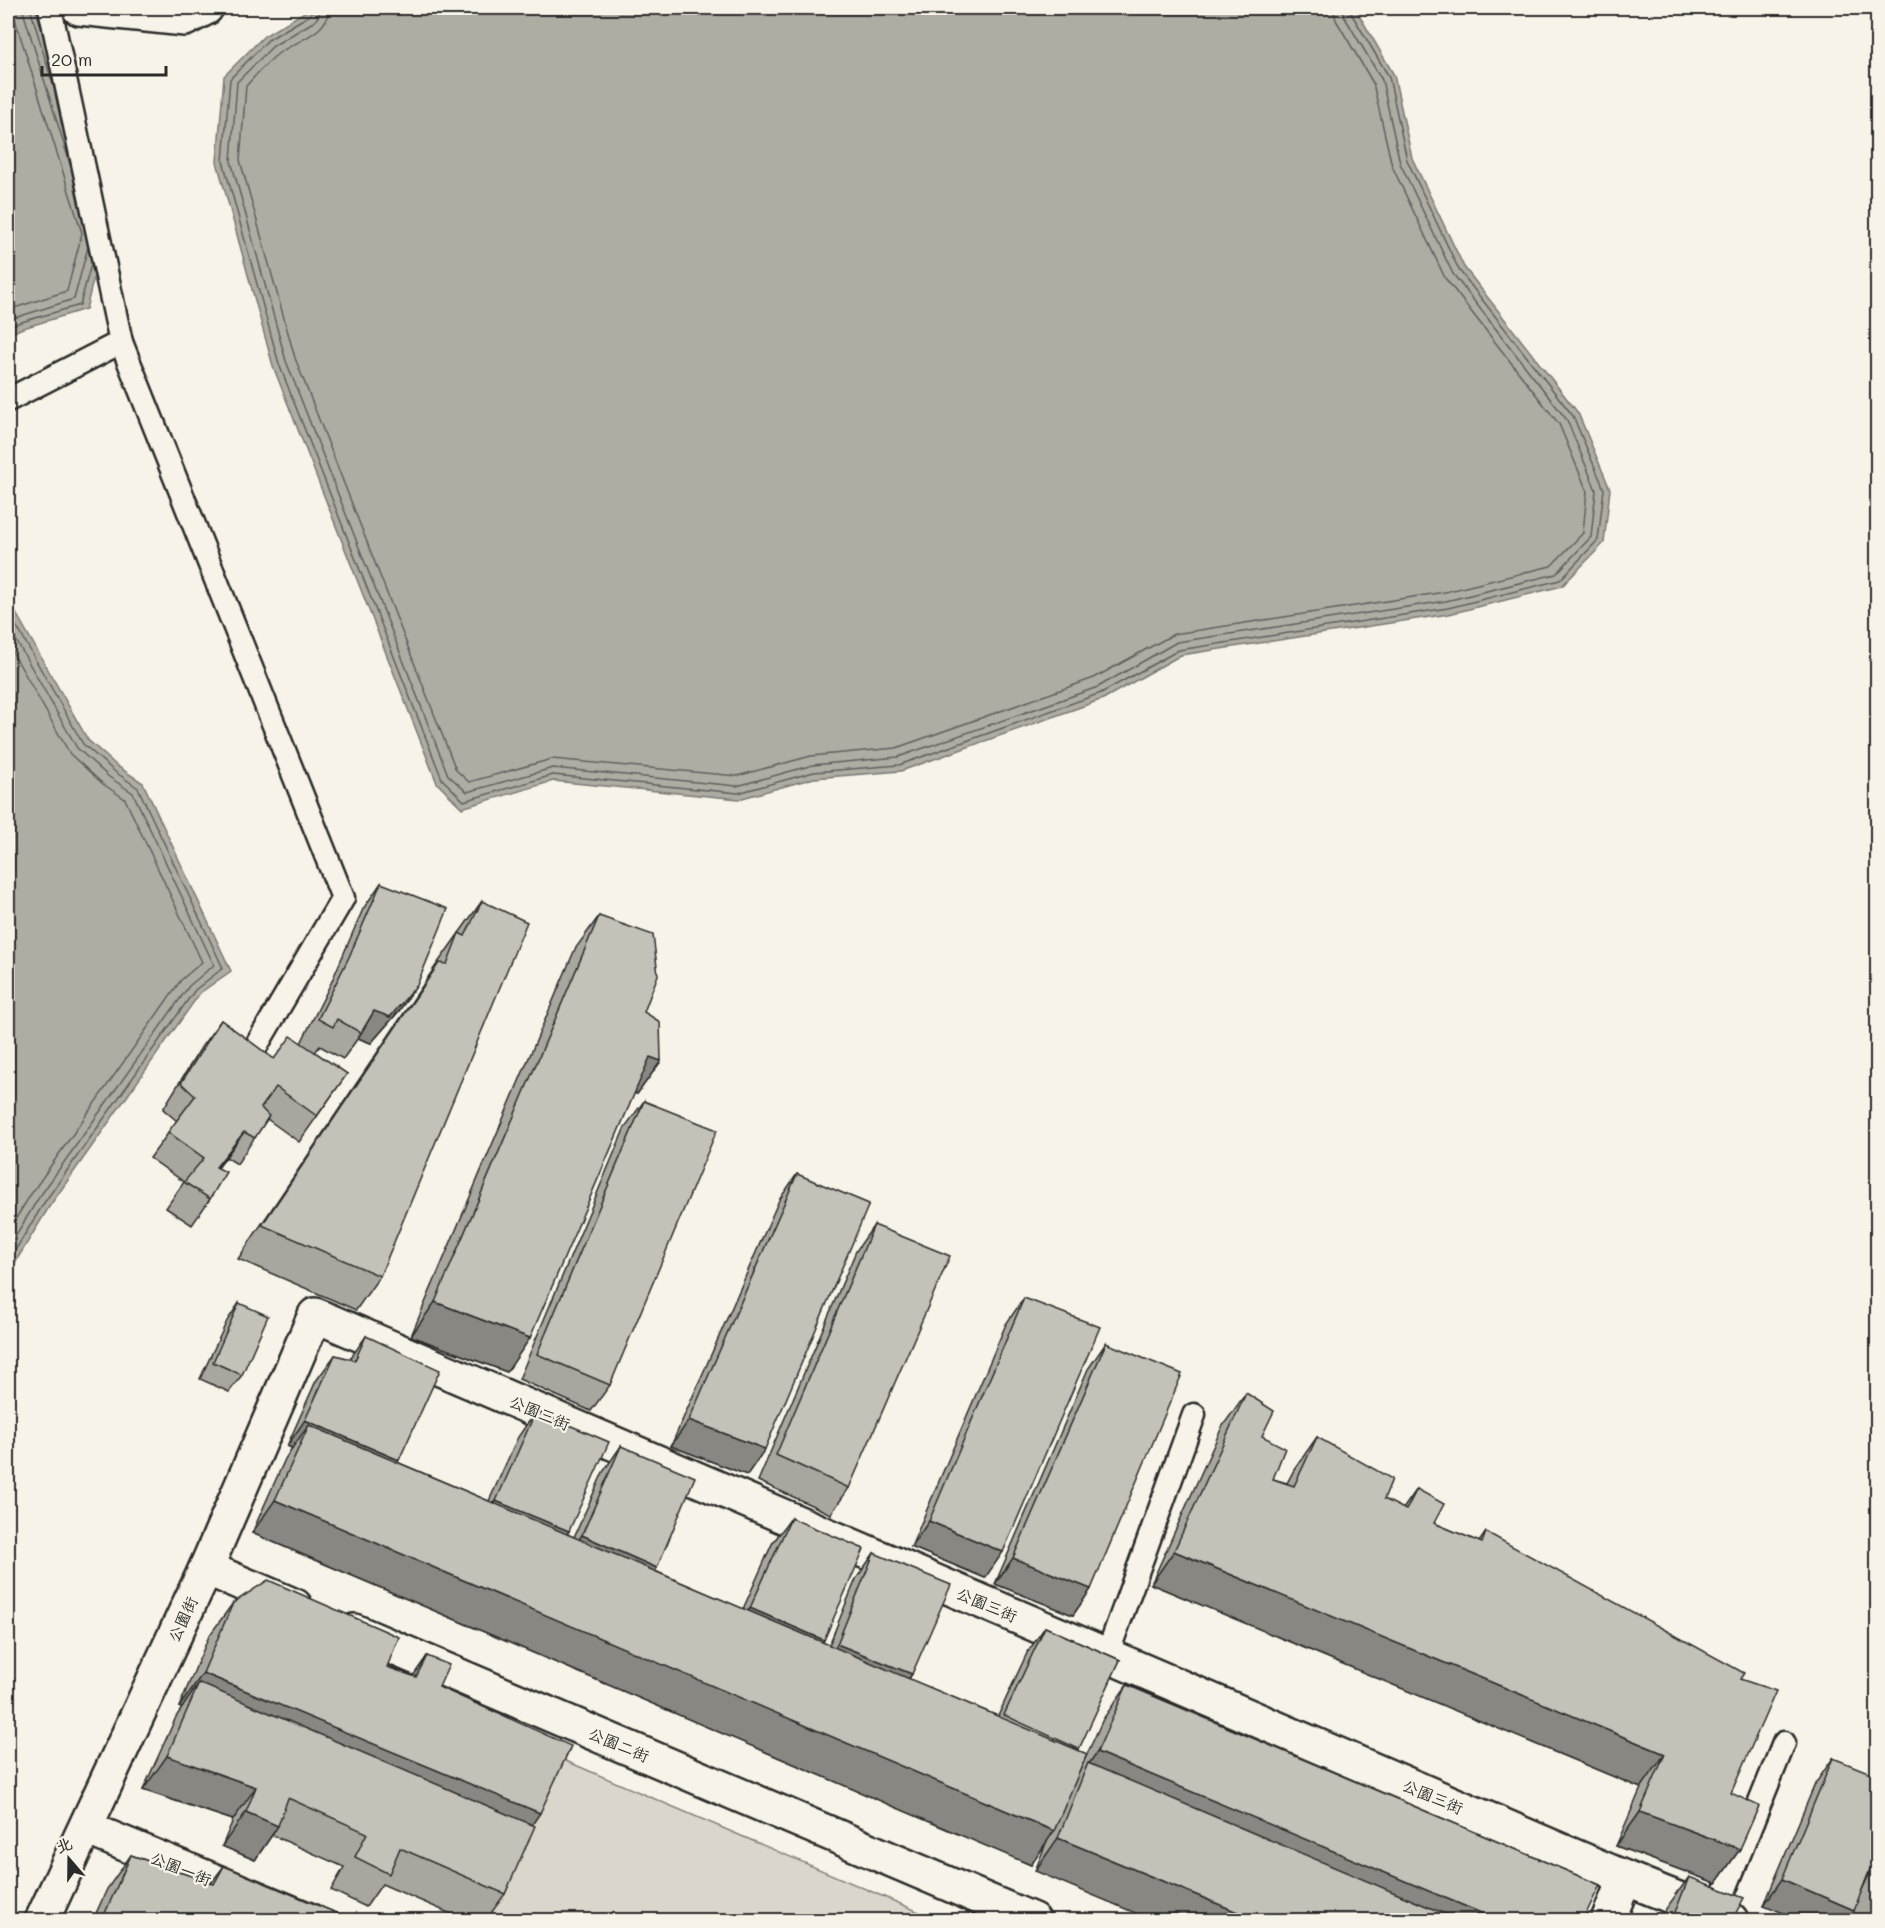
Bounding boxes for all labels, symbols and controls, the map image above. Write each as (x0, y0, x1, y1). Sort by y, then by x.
scale bar (42, 39, 166, 77)
text: 20 m (51, 47, 92, 71)
street label: 公園三街 (506, 1390, 574, 1434)
street label: 公園三街 (953, 1582, 1021, 1626)
street label: 公園街 (162, 1593, 202, 1645)
street label: 公園二街 (585, 1722, 653, 1766)
street label: 公園三街 (1399, 1774, 1467, 1818)
north arrow (39, 1829, 99, 1889)
text: 北 (53, 1832, 75, 1857)
street label: 公園一街 (147, 1846, 215, 1890)

